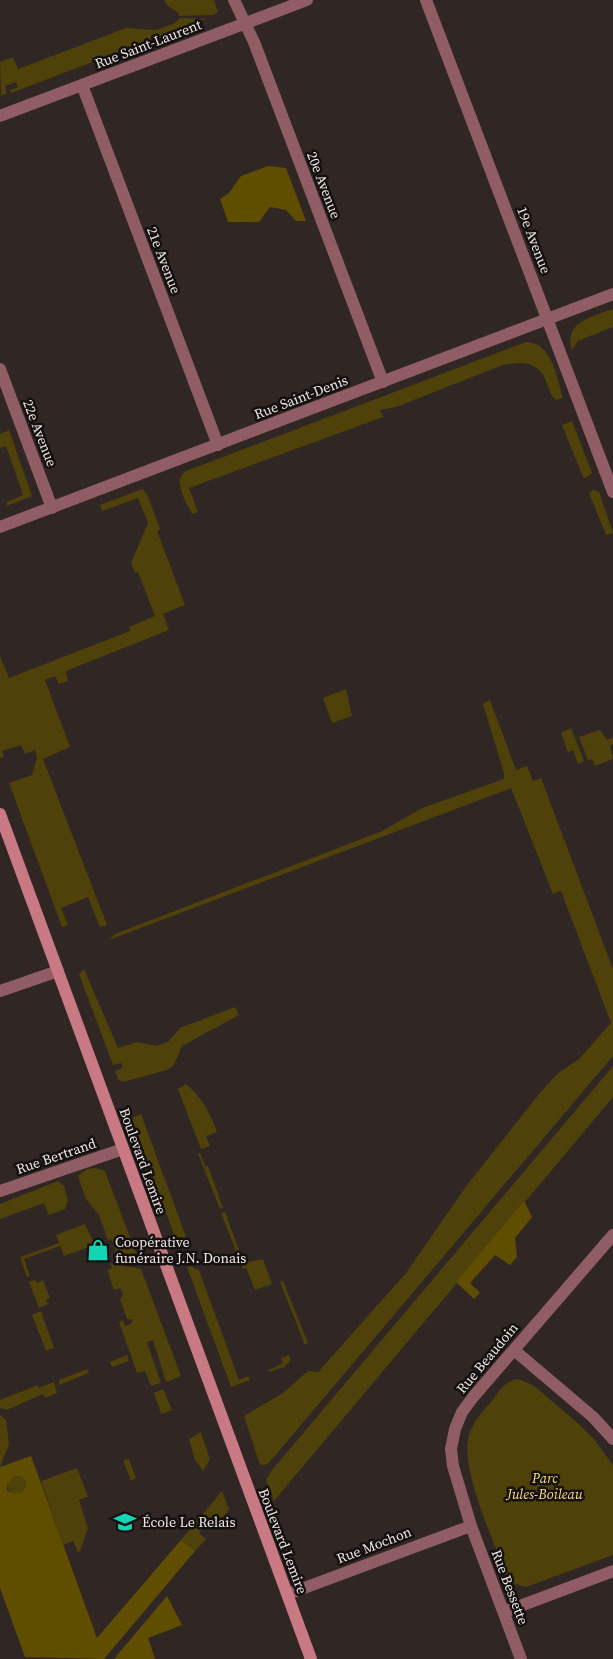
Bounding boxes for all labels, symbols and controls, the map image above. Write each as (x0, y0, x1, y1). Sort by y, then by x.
street label: Rue Saint-Laurent (92, 14, 205, 74)
street label: 20e Avenue (302, 149, 346, 221)
street label: 19e Avenue (512, 204, 556, 276)
street label: 21e Avenue (142, 224, 186, 296)
street label: Rue Saint-Denis (251, 370, 351, 424)
street label: 22e Avenue (18, 397, 62, 469)
street label: Boulevard Lemire (114, 1105, 172, 1217)
street label: Rue Bertrand (13, 1133, 99, 1179)
place label: Coopérative funéraire J.N. Donais (115, 1232, 246, 1268)
shop icon: Coopérative funéraire J.N. Donais (85, 1237, 111, 1263)
street label: Rue Beaudoin (451, 1318, 523, 1398)
park label: Parc Jules-Boileau (505, 1468, 583, 1504)
street label: Boulevard Lemire (254, 1485, 312, 1597)
school or university icon: École Le Relais (112, 1509, 138, 1535)
place label: École Le Relais (142, 1512, 236, 1532)
street label: Rue Mochon (334, 1521, 415, 1568)
street label: Rue Bessette (487, 1547, 533, 1627)

